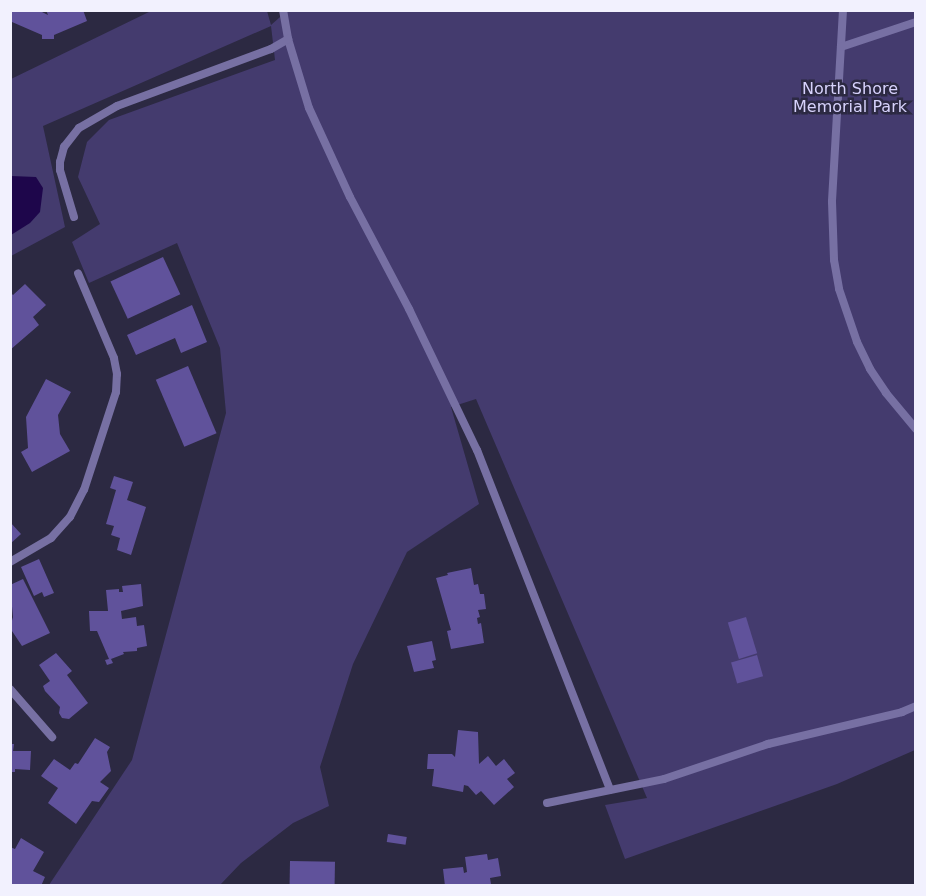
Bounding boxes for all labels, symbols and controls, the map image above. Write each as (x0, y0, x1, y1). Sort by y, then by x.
park label: North Shore Memorial Park (793, 79, 907, 117)

